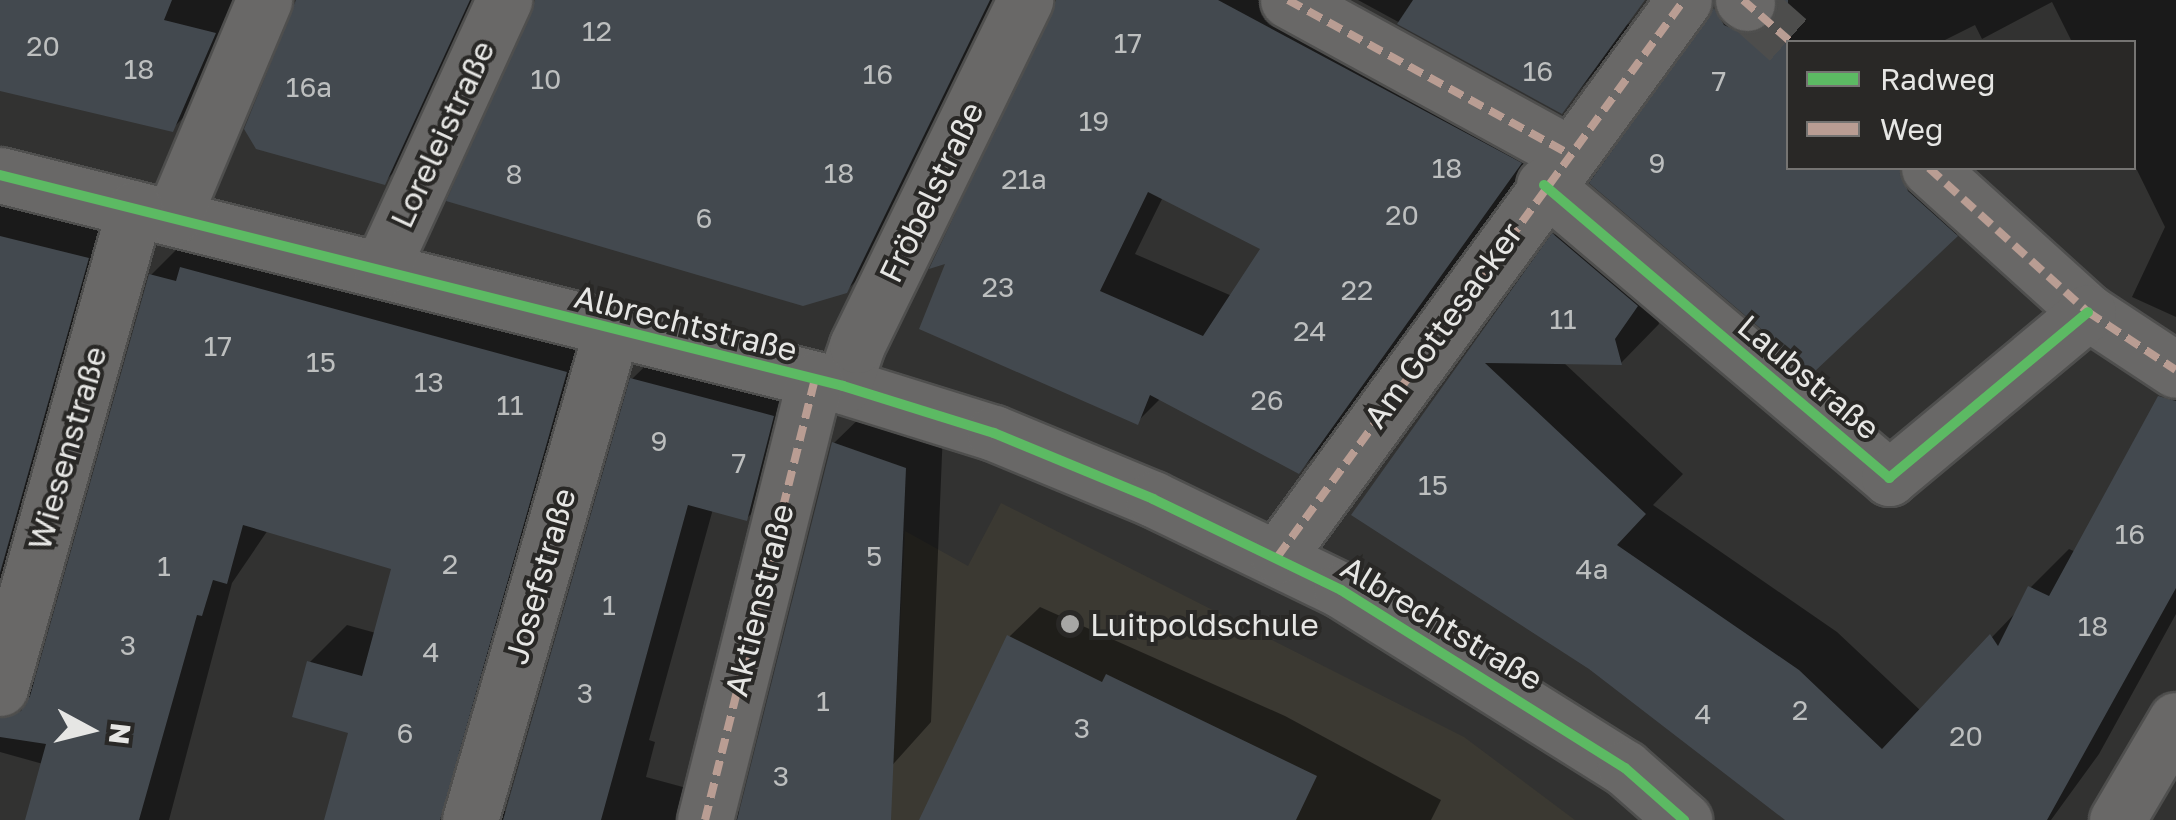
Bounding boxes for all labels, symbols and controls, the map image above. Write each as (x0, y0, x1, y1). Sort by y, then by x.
house number: 12 (582, 14, 612, 48)
house number: 17 (1114, 26, 1142, 60)
house number: 20 (26, 29, 60, 63)
street label: Loreleistraße (382, 34, 502, 234)
legend (1786, 40, 2136, 170)
house number: 18 (124, 52, 154, 86)
house number: 16 (1523, 54, 1553, 88)
house number: 16 (863, 57, 893, 91)
text: Radweg (1880, 61, 1995, 97)
house number: 10 (531, 62, 561, 96)
house number: 7 (1712, 64, 1726, 98)
house number: 16a (286, 70, 332, 104)
street label: Fröbelstraße (871, 96, 991, 288)
house number: 19 (1079, 104, 1109, 138)
text: Weg (1880, 111, 1943, 147)
house number: 9 (1649, 146, 1665, 180)
house number: 18 (1432, 151, 1462, 185)
house number: 18 (824, 156, 854, 190)
house number: 8 (505, 157, 523, 191)
house number: 21a (1001, 162, 1047, 196)
house number: 20 (1385, 198, 1419, 232)
house number: 6 (696, 201, 712, 235)
street label: Am Gottesacker (1356, 215, 1530, 435)
house number: 23 (982, 270, 1014, 304)
house number: 22 (1341, 273, 1373, 307)
street label: Albrechtstraße (571, 277, 801, 369)
house number: 11 (1549, 302, 1577, 336)
street label: Laubstraße (1730, 307, 1888, 447)
house number: 24 (1293, 314, 1327, 348)
house number: 17 (204, 329, 232, 363)
street label: Wiesenstraße (20, 342, 114, 554)
house number: 15 (306, 345, 336, 379)
house number: 13 (414, 365, 444, 399)
house number: 26 (1250, 383, 1284, 417)
house number: 11 (496, 388, 524, 422)
house number: 9 (651, 424, 667, 458)
house number: 7 (732, 446, 746, 480)
house number: 15 (1418, 468, 1448, 502)
street label: Josefstraße (497, 484, 583, 668)
street label: Aktienstraße (717, 500, 801, 700)
house number: 16 (2115, 517, 2145, 551)
house number: 5 (866, 539, 882, 573)
house number: 2 (442, 547, 458, 581)
street label: Albrechtstraße (1334, 548, 1550, 698)
house number: 1 (157, 549, 171, 583)
house number: 4a (1576, 552, 1608, 586)
house number: 1 (602, 588, 616, 622)
place label: Luitpoldschule (1090, 605, 1319, 643)
house number: 18 (2078, 609, 2108, 643)
marker: Luitpoldschule (1059, 613, 1081, 635)
house number: 3 (120, 628, 136, 662)
house number: 4 (422, 635, 440, 669)
house number: 3 (577, 676, 593, 710)
north arrow (40, 680, 140, 780)
house number: 1 (816, 684, 830, 718)
house number: 2 (1792, 693, 1808, 727)
house number: 4 (1694, 697, 1712, 731)
house number: 3 (1074, 711, 1090, 745)
house number: 6 (397, 716, 413, 750)
house number: 20 (1949, 719, 1983, 753)
text: N (103, 721, 138, 746)
house number: 3 (773, 759, 789, 793)

